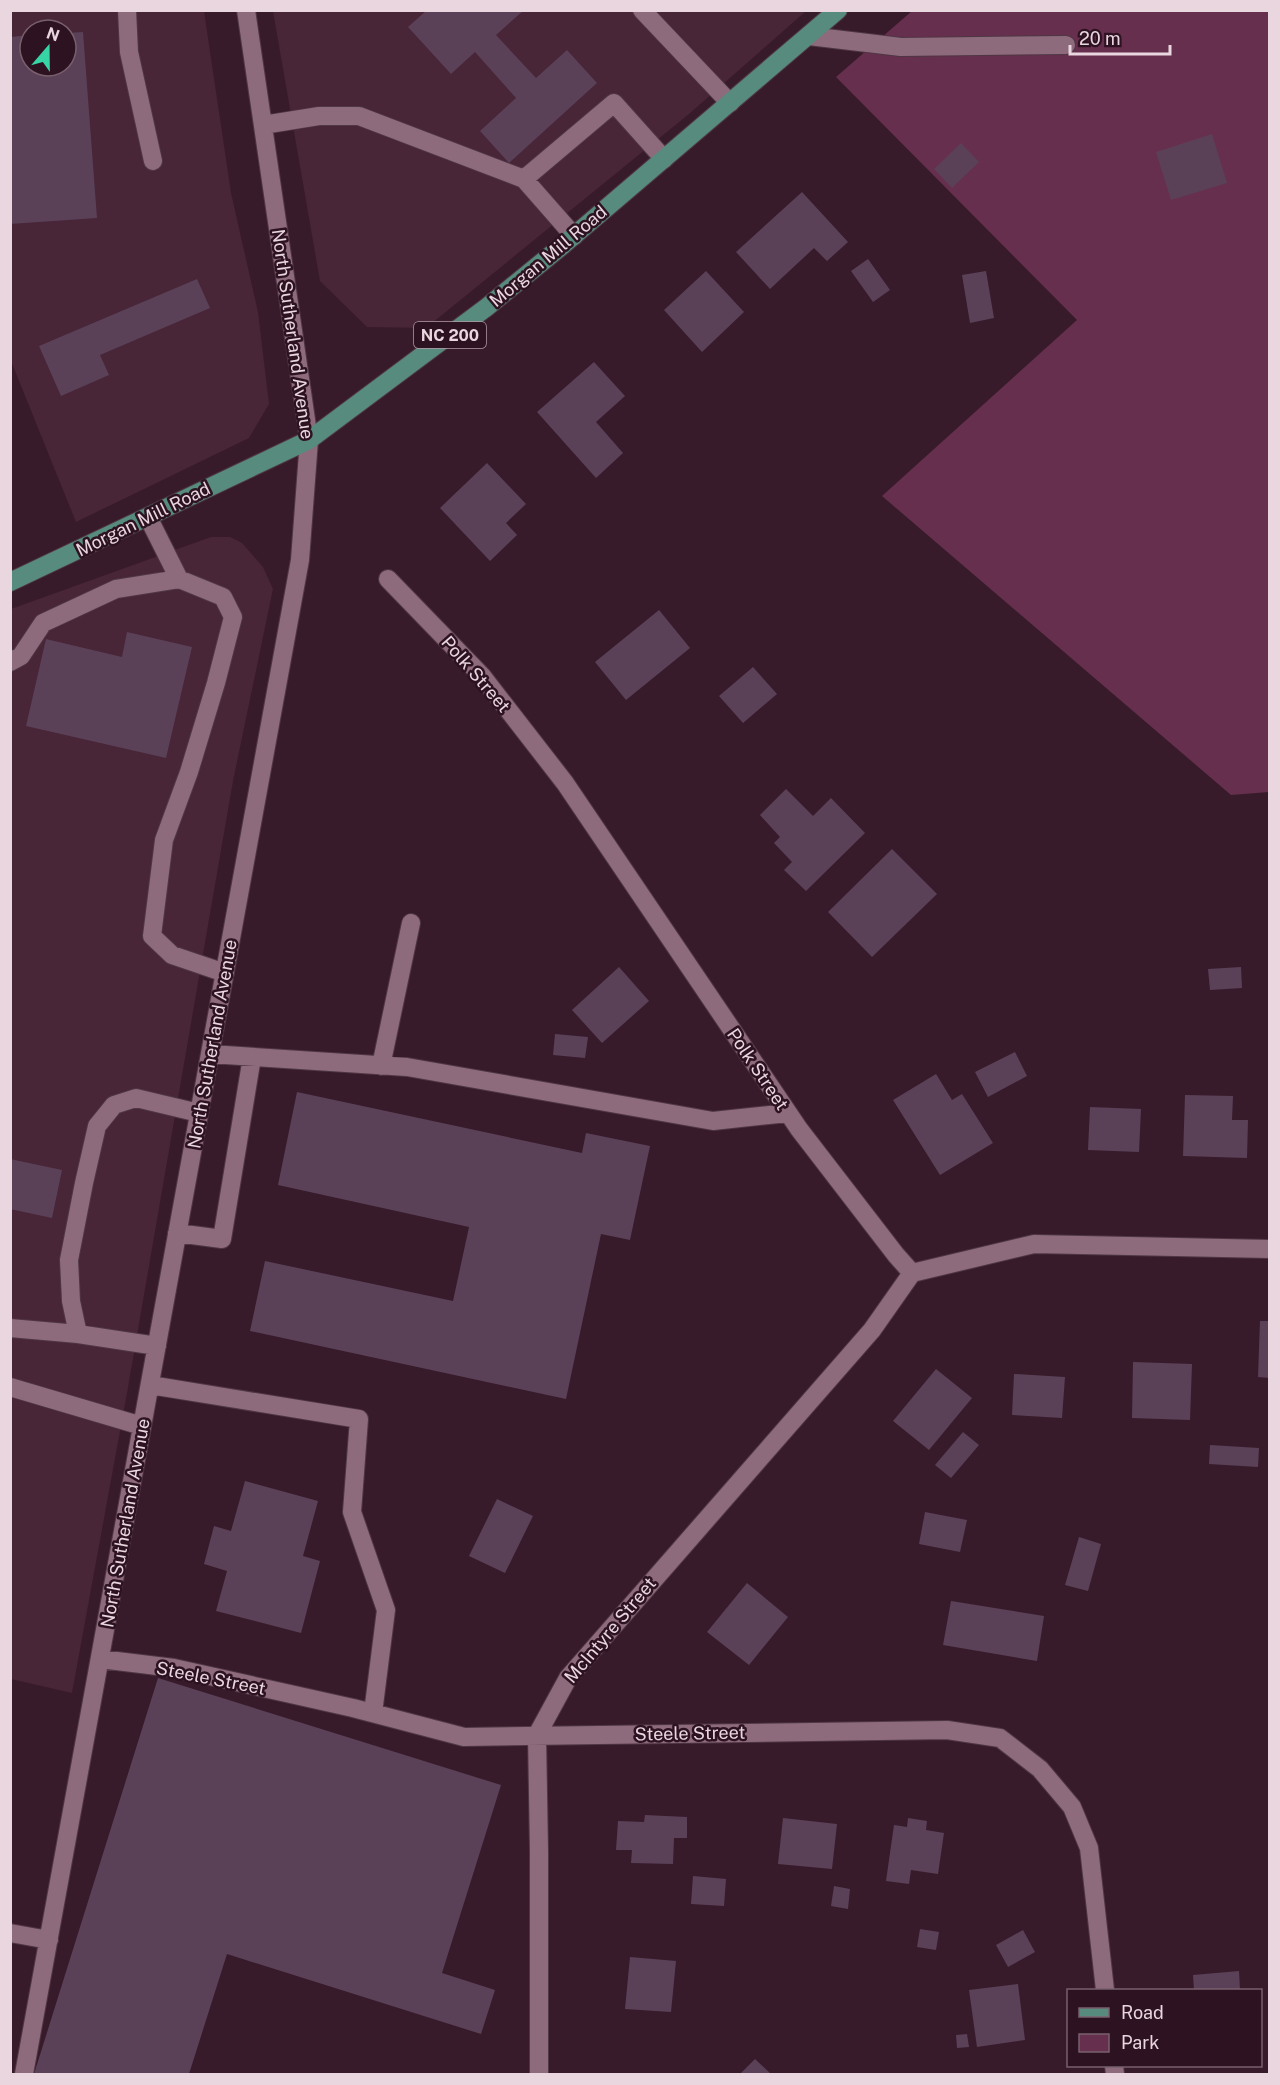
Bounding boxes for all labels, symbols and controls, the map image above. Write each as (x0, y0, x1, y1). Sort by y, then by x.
north arrow (18, 18, 78, 78)
scale bar (1070, 18, 1170, 56)
text: N (44, 23, 62, 45)
text: 20 m (1079, 28, 1121, 49)
street label: Morgan Mill Road (485, 201, 611, 311)
street label: North Sutherland Avenue (268, 228, 318, 440)
road number: NC 200 (414, 322, 486, 348)
street label: Morgan Mill Road (73, 477, 213, 561)
street label: Polk Street (437, 632, 515, 716)
street label: North Sutherland Avenue (183, 938, 241, 1150)
street label: Polk Street (723, 1024, 793, 1114)
street label: North Sutherland Avenue (96, 1417, 154, 1629)
street label: McIntyre Street (560, 1573, 660, 1687)
street label: Steele Street (155, 1657, 267, 1699)
street label: Steele Street (634, 1722, 746, 1744)
legend (1067, 1989, 1262, 2067)
text: Road (1121, 2002, 1164, 2023)
text: Park (1121, 2032, 1159, 2053)

